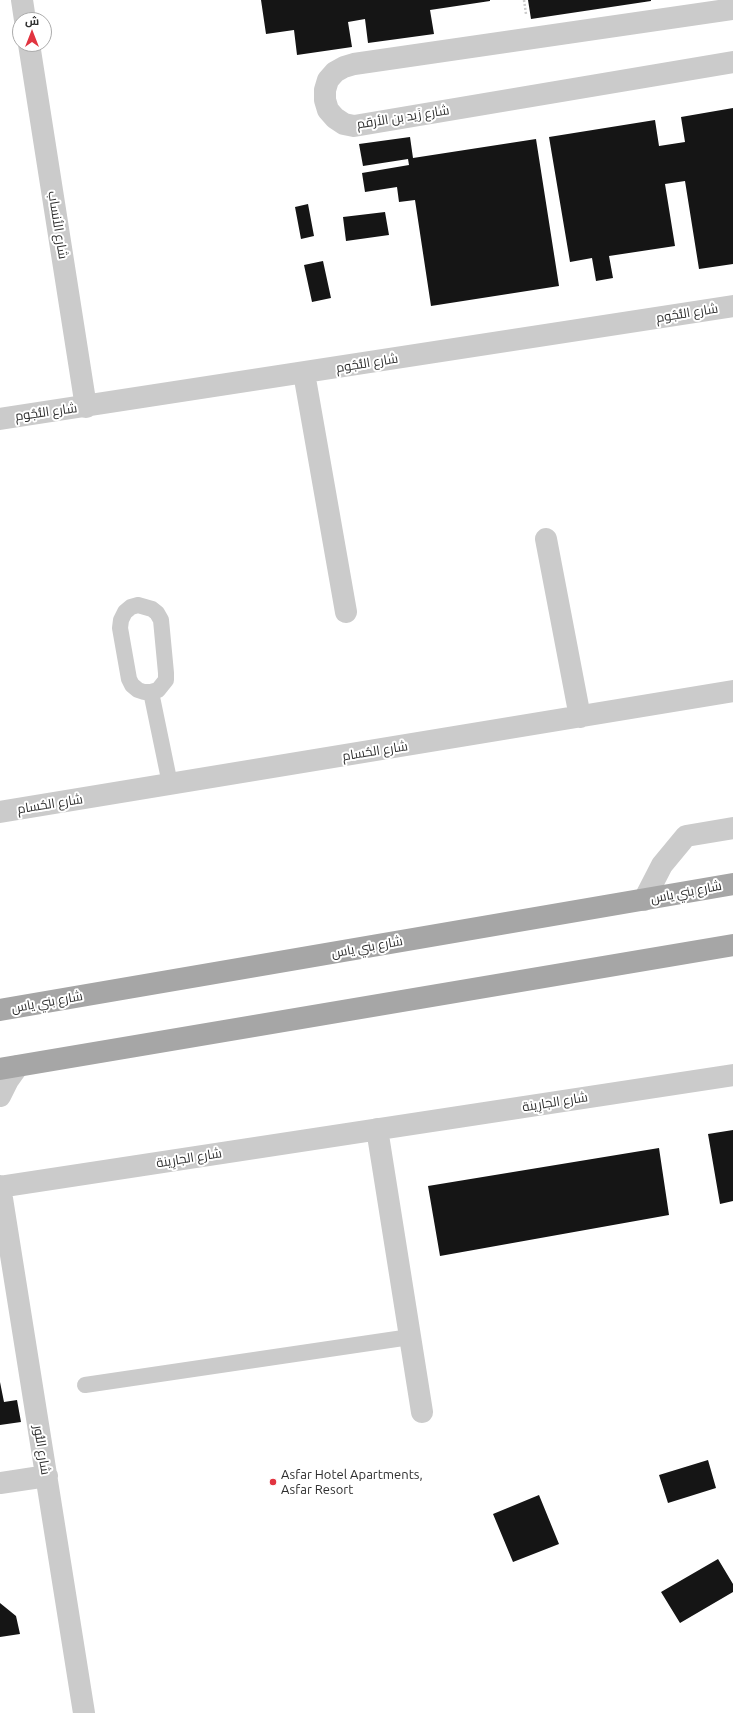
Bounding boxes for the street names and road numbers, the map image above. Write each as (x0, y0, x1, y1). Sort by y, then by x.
street label: شارع زَيد بن الأرقم (356, 102, 450, 132)
street label: شارع الأنساب (45, 190, 71, 260)
street label: شارع النُّجُوم (655, 300, 719, 326)
street label: شارع النُّجُوم (335, 350, 399, 376)
street label: شارع النُّجُوم (14, 400, 78, 424)
street label: شارع الحُسام (341, 738, 409, 764)
street label: شارع الحُسام (16, 791, 84, 817)
street label: شارع بني ياس (649, 877, 723, 907)
street label: شارع بني ياس (330, 933, 404, 961)
street label: شارع بني ياس (10, 988, 84, 1016)
street label: شارع الجارِينة (521, 1089, 589, 1115)
street label: شارع الجارِينة (155, 1145, 223, 1171)
street label: شارع النُّور (30, 1424, 54, 1476)

